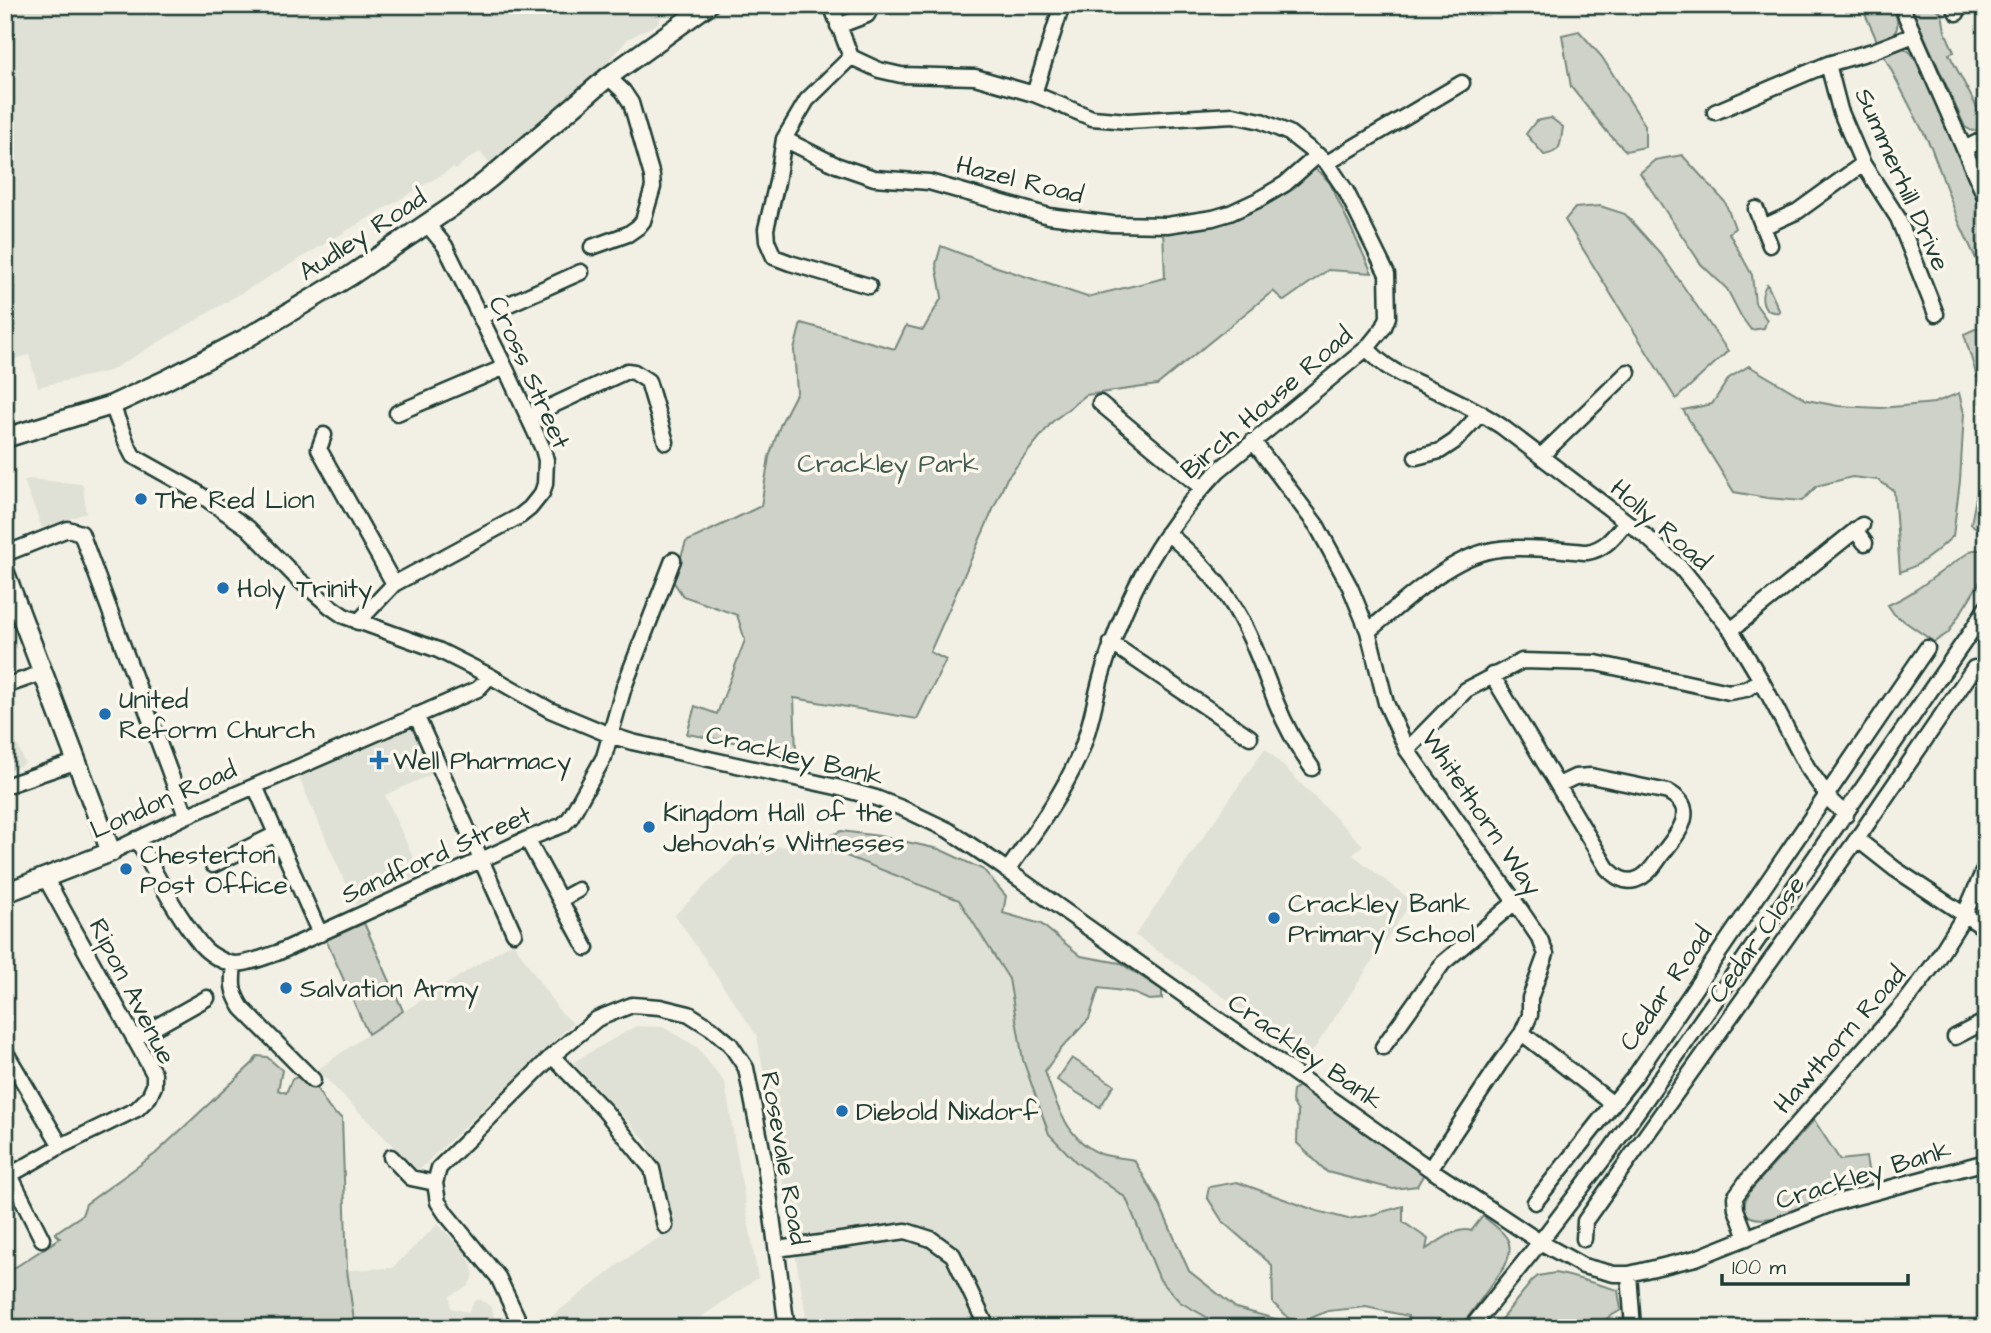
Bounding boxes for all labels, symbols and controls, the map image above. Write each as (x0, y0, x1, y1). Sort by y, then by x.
street label: Summerhill Drive (1846, 82, 1959, 277)
street label: Hazel Road (952, 147, 1087, 213)
street label: Audley Road (292, 180, 435, 291)
street label: Cross Street (479, 290, 579, 455)
street label: Birch House Road (1173, 318, 1360, 488)
park label: Crackley Park (797, 446, 979, 484)
street label: Holly Road (1601, 471, 1719, 580)
place label: The Red Lion (155, 482, 314, 518)
marker: The Red Lion (133, 491, 149, 507)
place label: Holy Trinity (237, 571, 372, 609)
marker: Holy Trinity (215, 580, 231, 596)
place label: United Reform Church (119, 682, 315, 748)
marker: United Reform Church (97, 706, 113, 722)
street label: Crackley Bank (702, 716, 887, 797)
street label: Whitethorn Way (1410, 722, 1550, 904)
place label: Well Pharmacy (393, 743, 571, 781)
street label: London Road (85, 752, 242, 848)
marker: Well Pharmacy (371, 752, 387, 768)
place label: Kingdom Hall of the Jehovah's Witnesses (663, 795, 905, 861)
street label: Sandford Street (336, 797, 538, 913)
marker: Kingdom Hall of the Jehovah's Witnesses (641, 819, 657, 835)
place label: Chesterton Post Office (140, 837, 288, 903)
marker: Chesterton Post Office (118, 861, 134, 877)
street label: Cedar Close (1700, 869, 1814, 1011)
place label: Crackley Bank Primary School (1288, 886, 1475, 954)
marker: Crackley Bank Primary School (1266, 910, 1282, 926)
street label: Ripon Avenue (80, 912, 184, 1071)
street label: Cedar Road (1611, 919, 1721, 1058)
street label: Hawthorn Road (1765, 958, 1914, 1121)
place label: Salvation Army (300, 971, 479, 1009)
marker: Salvation Army (278, 980, 294, 996)
street label: Crackley Bank (1219, 985, 1390, 1120)
street label: Rosevale Road (751, 1069, 817, 1248)
place label: Diebold Nixdorf (856, 1094, 1039, 1130)
marker: Diebold Nixdorf (834, 1103, 850, 1119)
street label: Crackley Bank (1771, 1131, 1956, 1221)
scale bar (1722, 1242, 1907, 1286)
text: 100 m (1732, 1253, 1787, 1282)

